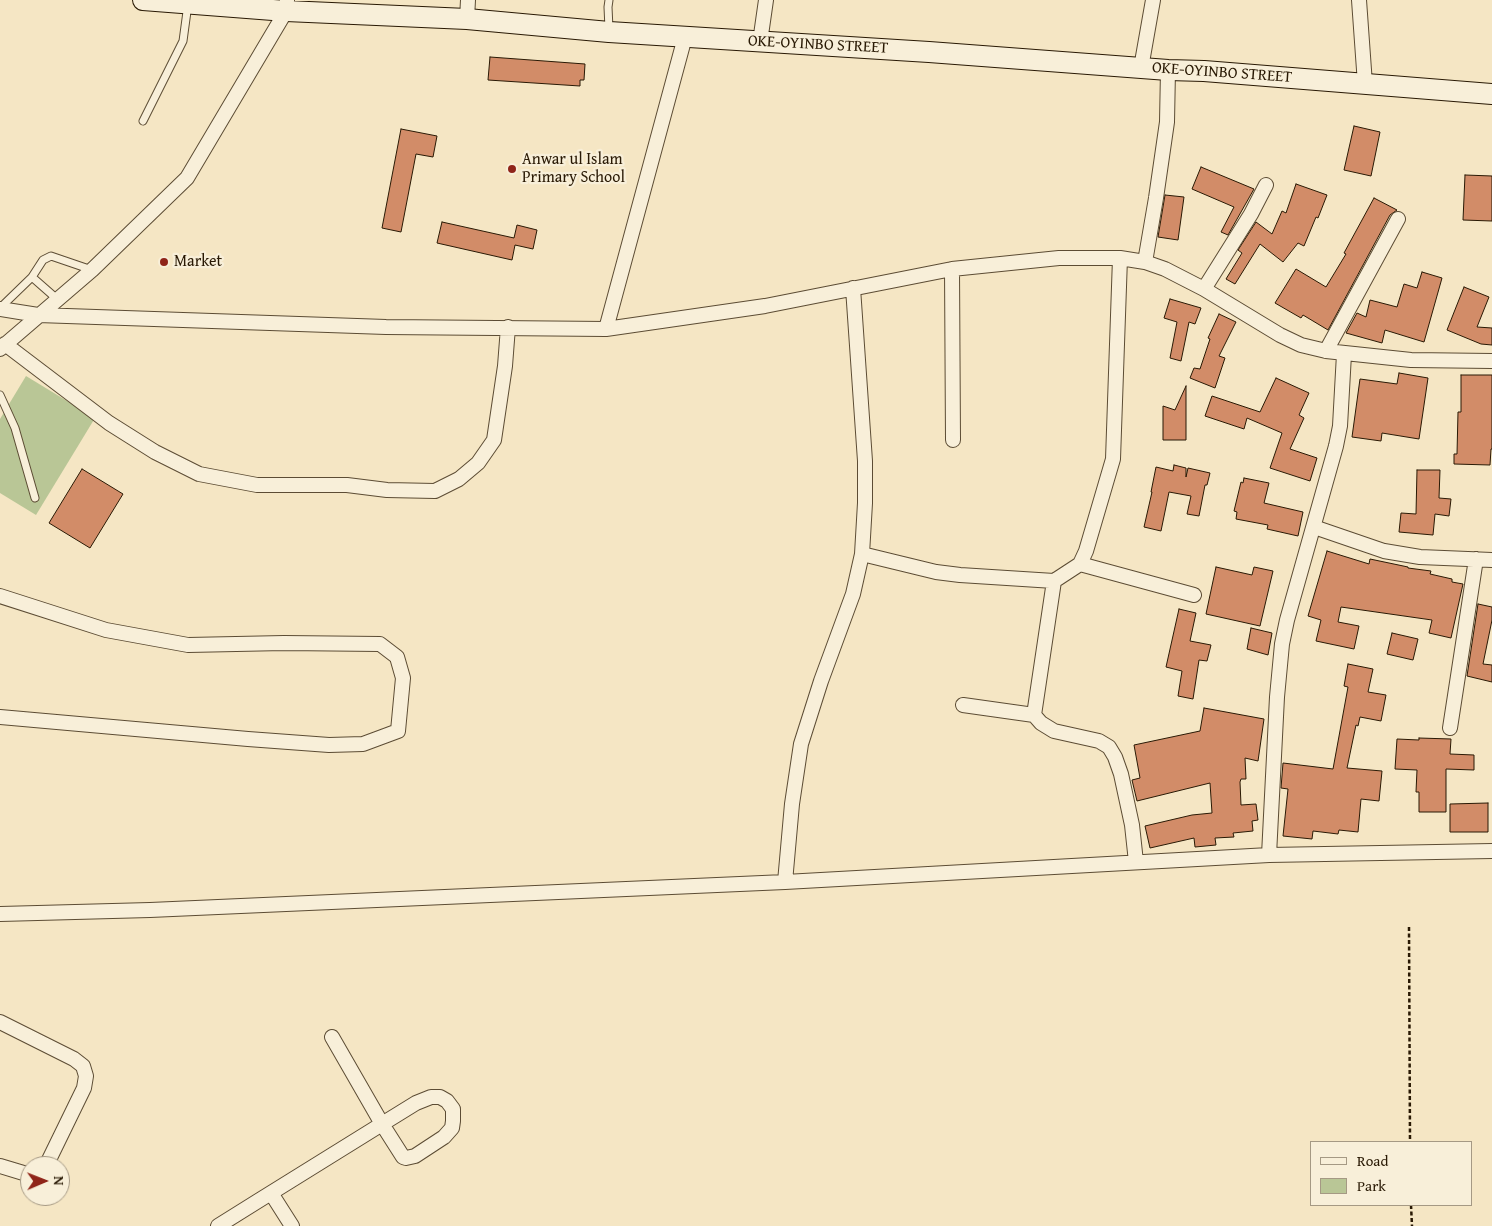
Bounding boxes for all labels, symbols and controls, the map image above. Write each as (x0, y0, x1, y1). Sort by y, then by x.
street label: OKE-OYINBO STREET (747, 32, 889, 58)
street label: OKE-OYINBO STREET (1151, 59, 1293, 87)
place label: Anwar ul Islam Primary School (522, 150, 625, 188)
marker: Anwar ul Islam Primary School (506, 163, 518, 175)
place label: Market (174, 252, 222, 272)
marker: Market (158, 256, 170, 268)
legend (1310, 1141, 1472, 1206)
text: Road (1357, 1150, 1388, 1171)
north arrow (20, 1156, 70, 1206)
text: Park (1357, 1175, 1386, 1196)
text: N (49, 1176, 69, 1186)

